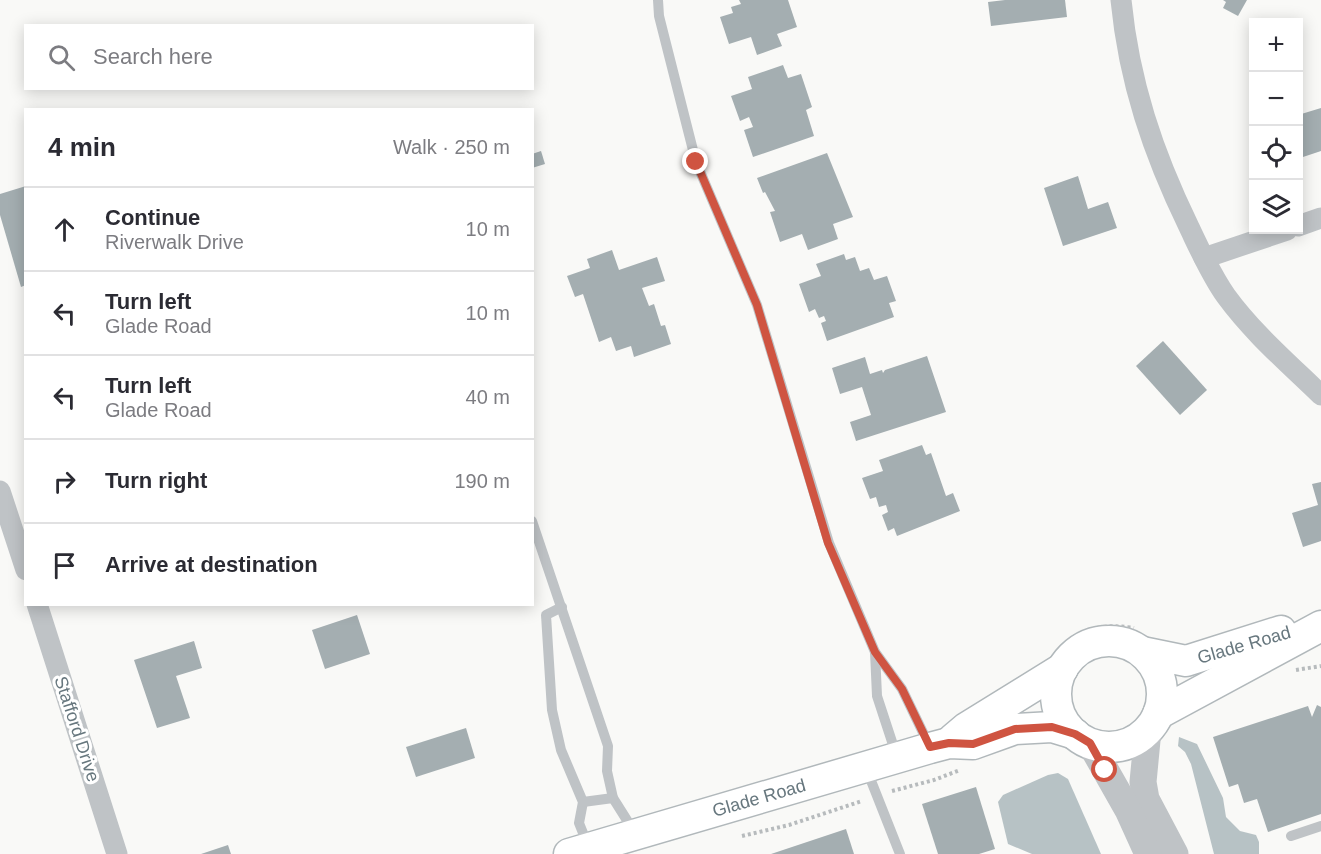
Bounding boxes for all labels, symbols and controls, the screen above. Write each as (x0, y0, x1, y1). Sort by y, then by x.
map controls (1249, 18, 1303, 234)
button: + (1249, 18, 1303, 72)
search box (24, 24, 534, 90)
icon: search (45, 41, 78, 74)
text: Search here (93, 44, 213, 69)
button: − (1249, 72, 1303, 126)
button: locate (1249, 126, 1303, 180)
text: 4 min (48, 132, 116, 162)
text: Walk · 250 m (393, 136, 510, 158)
route end (682, 148, 708, 174)
button: layers (1249, 180, 1303, 234)
text: Continue (105, 205, 200, 230)
icon: ahead (48, 213, 81, 246)
text: 10 m (466, 218, 510, 240)
text: Riverwalk Drive (105, 231, 244, 253)
text: Turn left (105, 289, 191, 314)
icon: left (48, 297, 81, 330)
text: 10 m (466, 302, 510, 324)
text: Glade Road (105, 315, 212, 337)
text: Turn left (105, 373, 191, 398)
icon: left (48, 381, 81, 414)
text: 40 m (466, 386, 510, 408)
text: Glade Road (105, 399, 212, 421)
icon: right (48, 465, 81, 498)
text: Turn right (105, 468, 207, 493)
text: 190 m (454, 470, 510, 492)
icon: arrive (48, 549, 81, 582)
text: Arrive at destination (105, 552, 318, 577)
street label: Glade Road (1195, 622, 1293, 668)
street label: Stafford Drive (51, 674, 103, 784)
route start (1091, 756, 1117, 782)
street label: Glade Road (710, 775, 808, 821)

